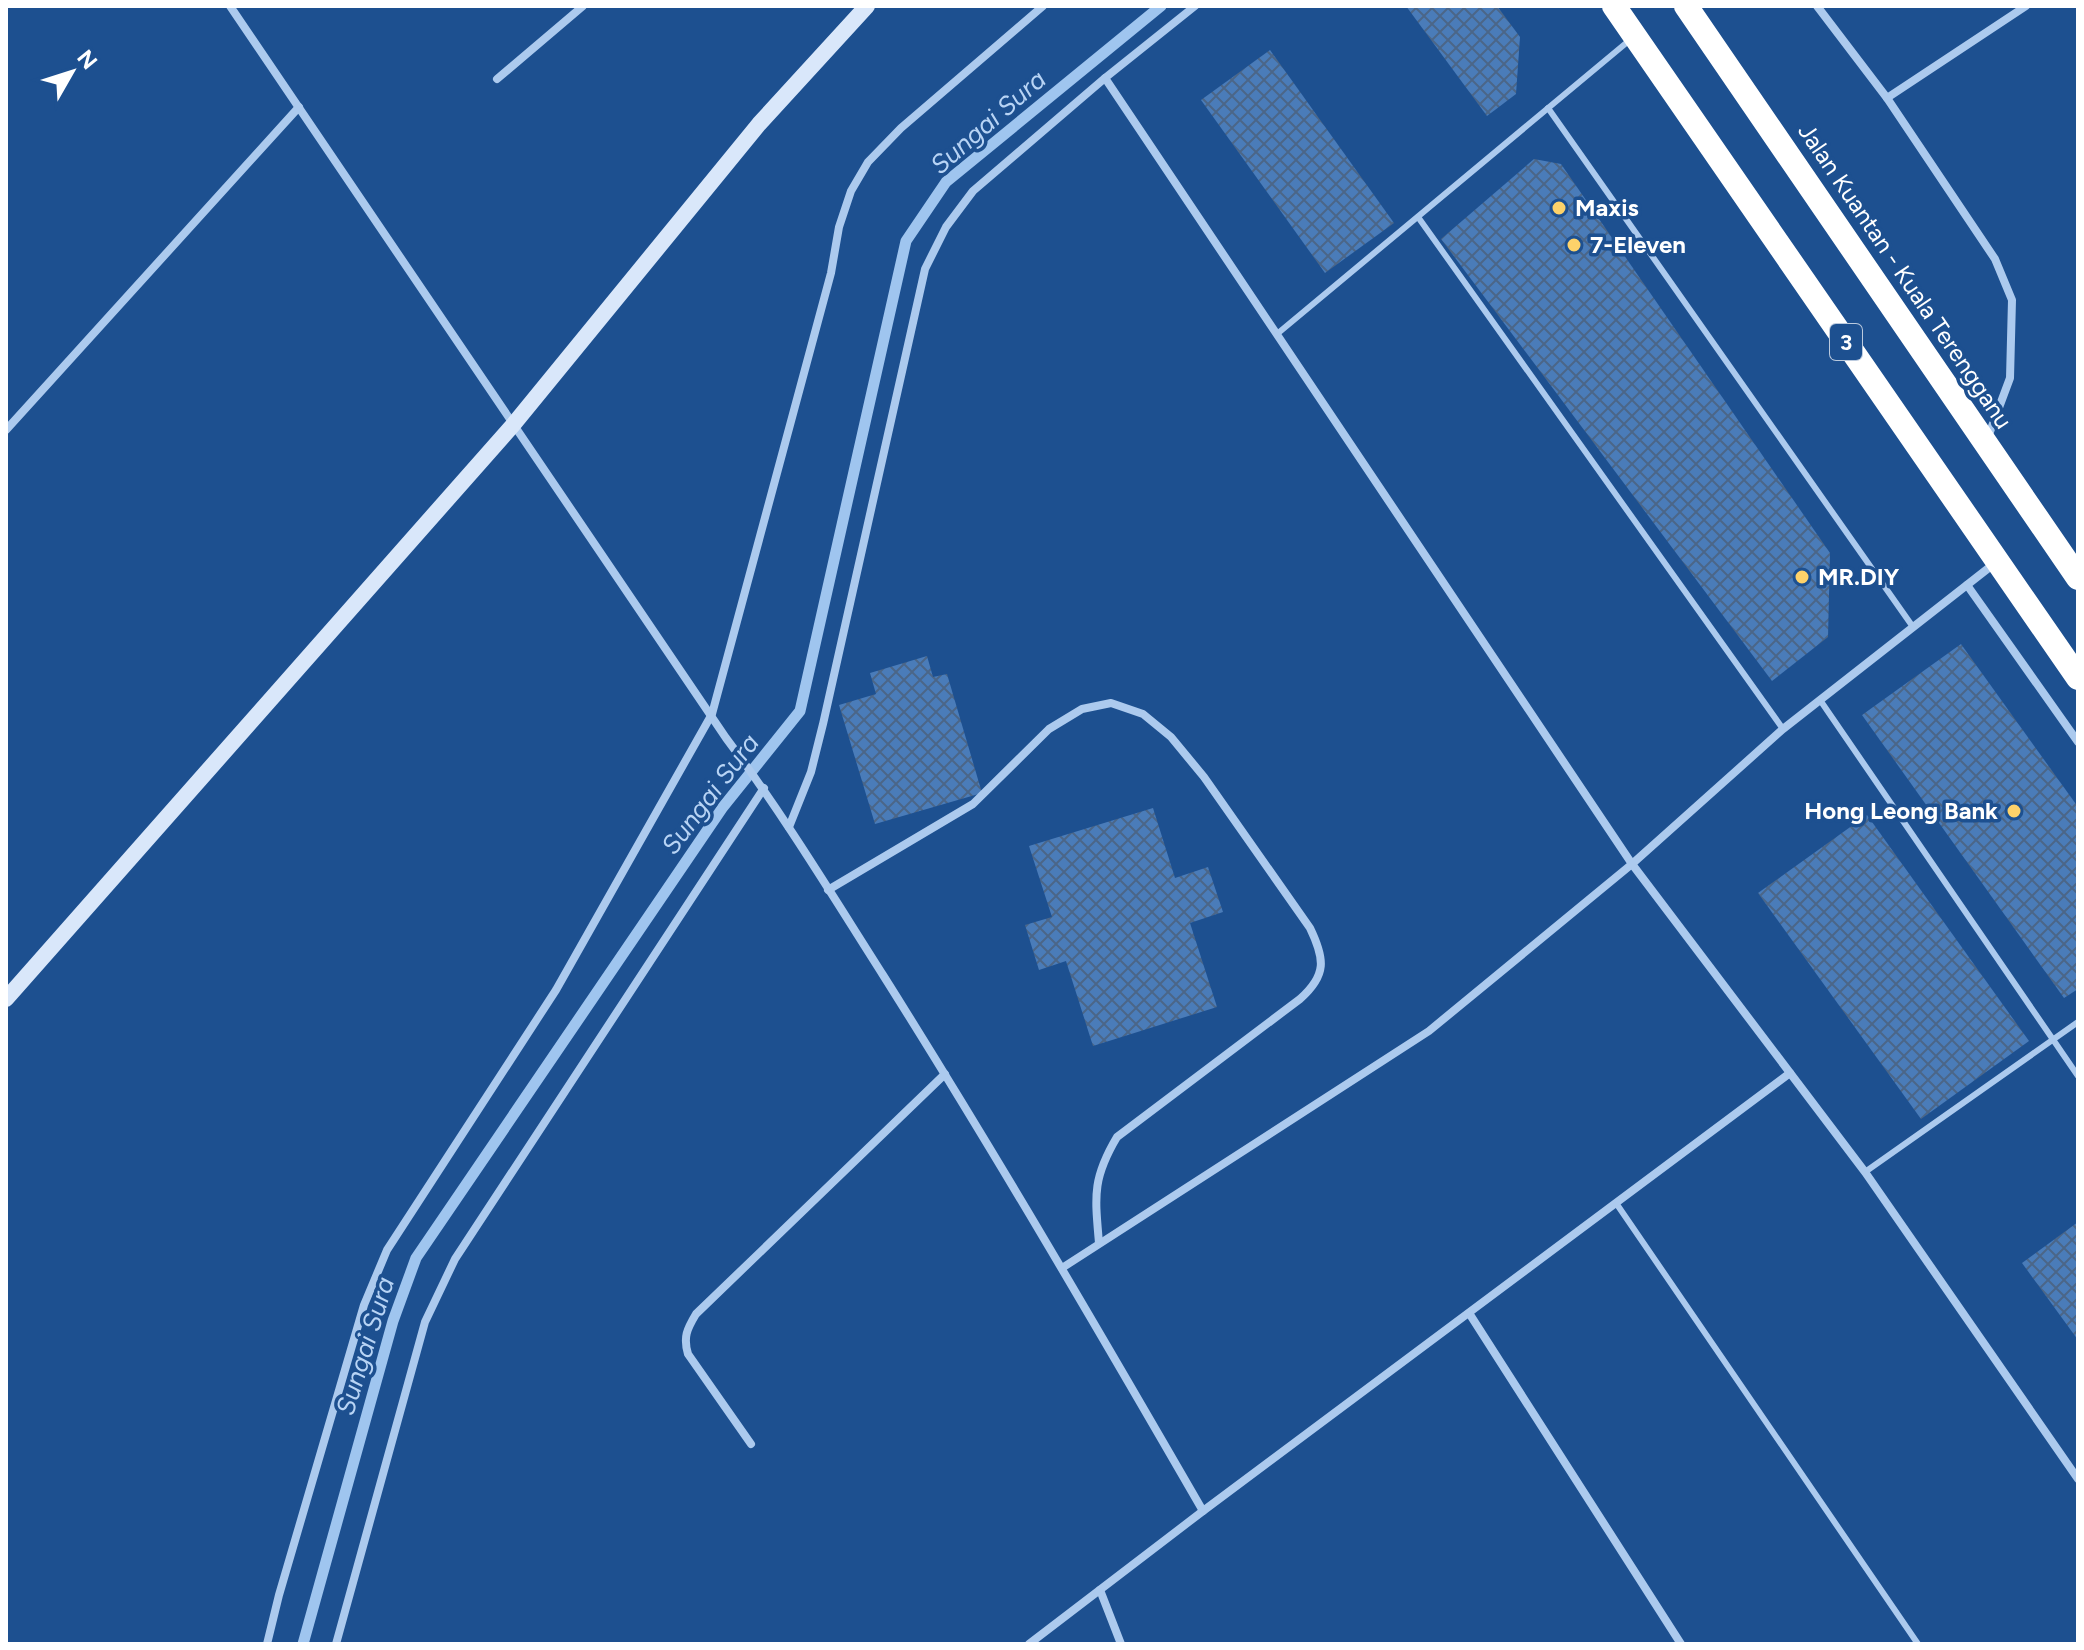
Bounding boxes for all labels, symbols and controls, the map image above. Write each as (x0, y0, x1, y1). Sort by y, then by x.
north arrow (32, 32, 112, 112)
text: N (71, 45, 103, 75)
water label: Sungai Sura (924, 63, 1052, 181)
street label: Jalan Kuantan - Kuala Terengganu (1792, 118, 2019, 434)
place label: Maxis (1575, 193, 1639, 222)
marker: Maxis (1550, 199, 1568, 217)
place label: 7-Eleven (1590, 230, 1686, 259)
marker: 7-Eleven (1565, 236, 1583, 254)
road number: 3 (1830, 324, 1862, 360)
place label: MR.DIY (1818, 562, 1900, 591)
marker: MR.DIY (1793, 568, 1811, 586)
water label: Sungai Sura (654, 727, 766, 861)
place label: Hong Leong Bank (1804, 796, 1998, 825)
marker: Hong Leong Bank (2005, 802, 2023, 820)
water label: Sungai Sura (329, 1273, 401, 1419)

